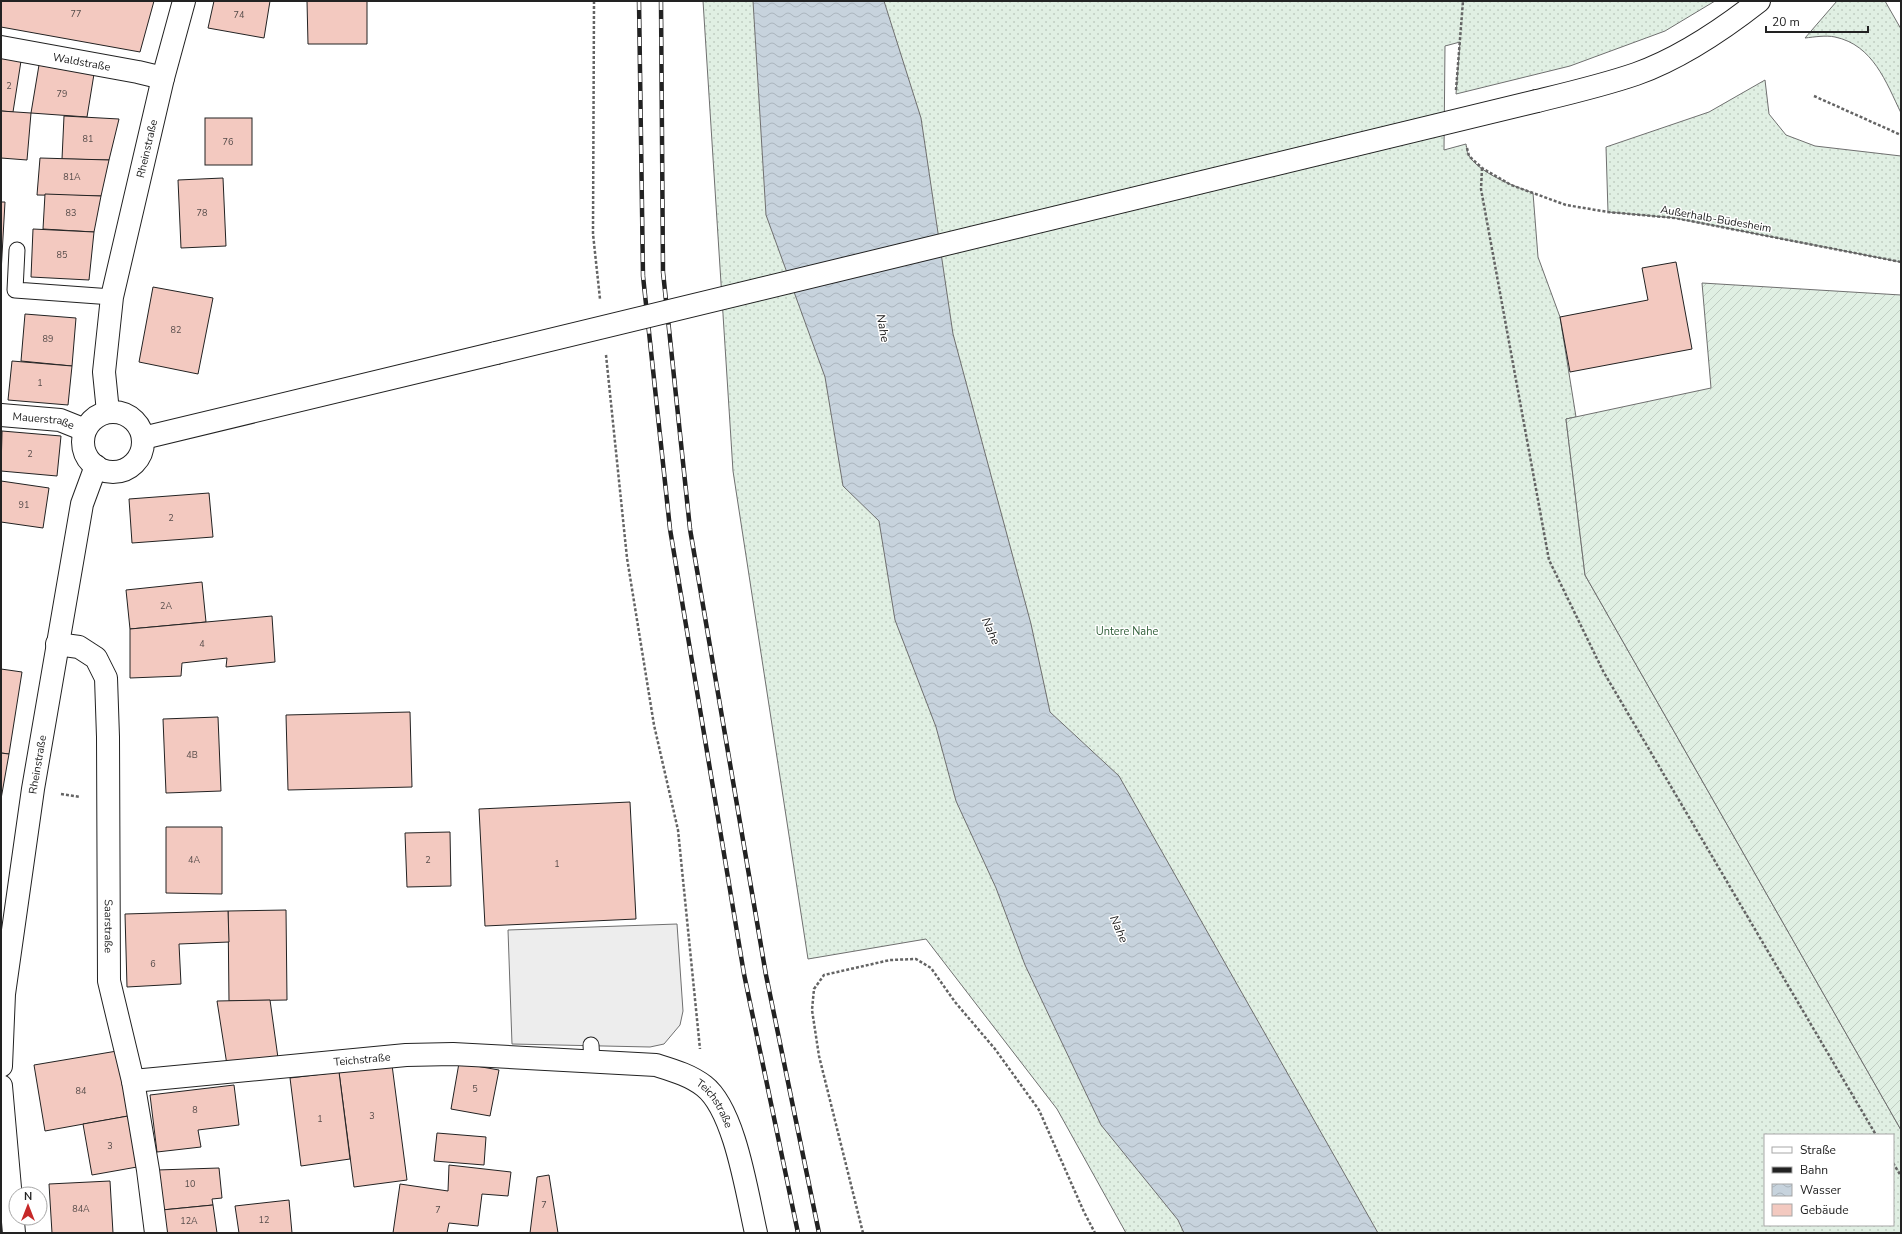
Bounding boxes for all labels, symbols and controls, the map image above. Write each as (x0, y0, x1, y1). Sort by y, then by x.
house number: 77 (71, 8, 81, 20)
scale bar (1766, 8, 1868, 34)
house number: 74 (234, 9, 245, 21)
text: 20 m (1772, 14, 1800, 30)
street label: Waldstraße (52, 49, 112, 74)
house number: 2 (6, 80, 12, 92)
house number: 79 (57, 88, 67, 100)
street label: Rheinstraße (132, 118, 161, 179)
house number: 81 (83, 133, 93, 145)
house number: 76 (223, 136, 233, 148)
house number: 81A (63, 171, 81, 183)
street label: Außerhalb-Büdesheim (1659, 202, 1773, 236)
house number: 83 (66, 207, 76, 219)
house number: 78 (197, 207, 207, 219)
house number: 85 (57, 249, 67, 261)
water label: Nahe (873, 313, 893, 344)
house number: 82 (171, 324, 181, 336)
house number: 89 (43, 333, 53, 345)
house number: 1 (37, 377, 43, 389)
street label: Mauerstraße (12, 409, 77, 433)
house number: 2 (27, 448, 33, 460)
house number: 91 (19, 499, 29, 511)
house number: 2 (168, 512, 174, 524)
house number: 2A (160, 600, 172, 612)
water label: Nahe (978, 615, 1004, 648)
park label: Untere Nahe (1096, 624, 1158, 639)
house number: 4 (199, 638, 205, 650)
street label: Rheinstraße (25, 734, 50, 795)
house number: 4B (186, 749, 198, 761)
house number: 4A (188, 854, 200, 866)
house number: 2 (425, 854, 431, 866)
house number: 1 (554, 858, 560, 870)
street label: Saarstraße (101, 899, 116, 953)
water label: Nahe (1106, 913, 1132, 946)
house number: 6 (150, 958, 156, 970)
street label: Teichstraße (333, 1049, 391, 1069)
street label: Teichstraße (693, 1075, 737, 1130)
house number: 5 (472, 1083, 478, 1095)
house number: 84 (76, 1085, 87, 1097)
house number: 8 (192, 1104, 198, 1116)
house number: 3 (369, 1110, 375, 1122)
house number: 1 (317, 1113, 323, 1125)
legend (1764, 1134, 1894, 1226)
house number: 3 (107, 1140, 113, 1152)
text: Straße (1800, 1142, 1836, 1158)
text: Bahn (1800, 1162, 1828, 1178)
house number: 10 (185, 1178, 195, 1190)
text: Wasser (1800, 1182, 1842, 1198)
north arrow (8, 1186, 48, 1226)
text: N (24, 1189, 32, 1204)
house number: 7 (541, 1199, 547, 1211)
text: Gebäude (1800, 1202, 1849, 1218)
house number: 84A (72, 1203, 90, 1215)
house number: 7 (435, 1204, 441, 1216)
house number: 12 (259, 1214, 269, 1226)
house number: 12A (180, 1215, 198, 1227)

